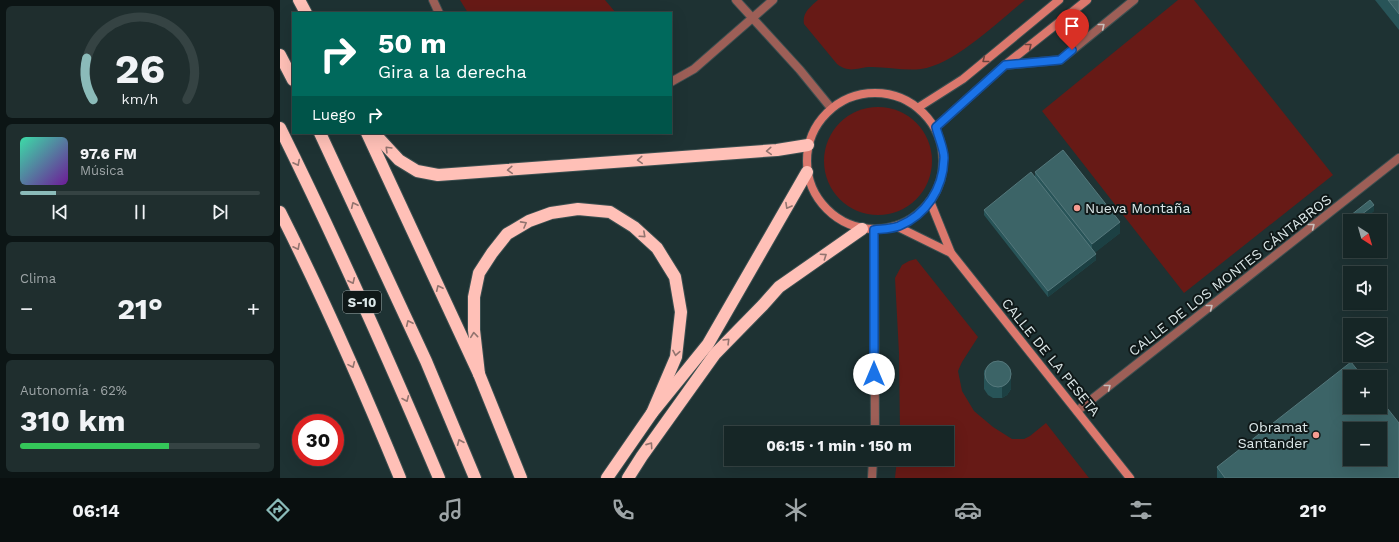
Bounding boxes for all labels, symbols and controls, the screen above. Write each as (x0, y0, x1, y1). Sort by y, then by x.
pin (1055, 9, 1089, 50)
icon: arrive (1061, 15, 1083, 37)
one-way arrow (1097, 24, 1104, 31)
text: 50 m (378, 27, 447, 60)
icon: right (312, 28, 364, 80)
text: 26 (115, 44, 165, 93)
one-way arrow (1024, 44, 1031, 51)
one-way arrow (983, 56, 990, 63)
text: Gira a la derecha (378, 61, 527, 82)
text: km/h (122, 91, 158, 107)
icon: right (364, 104, 386, 126)
text: Luego (312, 106, 356, 124)
text: 97.6 FM (80, 145, 137, 163)
one-way arrow (385, 146, 393, 154)
one-way arrow (766, 146, 772, 155)
one-way arrow (637, 156, 643, 165)
one-way arrow (293, 159, 300, 166)
text: Música (80, 163, 124, 178)
one-way arrow (507, 165, 513, 174)
street label: CALLE DE LOS MONTES CÁNTABROS (1126, 191, 1334, 359)
place label: Nueva Montaña (1085, 200, 1190, 216)
icon: previous (49, 201, 71, 223)
icon: pause (129, 201, 151, 223)
icon: next (209, 201, 231, 223)
one-way arrow (351, 201, 359, 209)
one-way arrow (785, 202, 792, 209)
marker: Nueva Montaña (1072, 203, 1082, 213)
north arrow (1343, 214, 1387, 258)
map controls (1343, 214, 1387, 466)
one-way arrow (519, 222, 527, 229)
one-way arrow (1308, 224, 1315, 231)
one-way arrow (638, 231, 646, 238)
one-way arrow (293, 242, 300, 250)
one-way arrow (820, 254, 827, 261)
button: sound (1343, 266, 1387, 310)
text: Clima (20, 271, 56, 286)
one-way arrow (347, 276, 355, 284)
one-way arrow (436, 284, 444, 292)
text: 21° (117, 291, 163, 326)
road number: S-10 (343, 291, 381, 313)
street label: CALLE DE LA PESETA (999, 295, 1103, 419)
text: − (20, 296, 33, 321)
text: + (247, 296, 260, 321)
one-way arrow (1206, 305, 1213, 312)
button: layers (1343, 318, 1387, 362)
one-way arrow (406, 319, 414, 327)
one-way arrow (470, 332, 479, 338)
one-way arrow (722, 338, 730, 346)
one-way arrow (673, 350, 681, 356)
position arrow (853, 353, 895, 395)
one-way arrow (347, 360, 355, 368)
button: + (1343, 370, 1387, 414)
text: Autonomía · 62% (20, 383, 127, 398)
one-way arrow (1104, 385, 1111, 392)
one-way arrow (401, 395, 409, 403)
text: 310 km (20, 403, 126, 438)
speed limit sign: 30 (292, 414, 344, 466)
place label: Obramat Santander (1238, 419, 1308, 451)
button: − (1343, 422, 1387, 466)
marker: Obramat Santander (1311, 430, 1321, 440)
text: 06:15 · 1 min · 150 m (766, 437, 912, 455)
one-way arrow (457, 439, 465, 446)
one-way arrow (645, 443, 652, 450)
icon: directions (264, 496, 292, 524)
icon: music (437, 496, 465, 524)
icon: phone (609, 496, 637, 524)
icon: climate (782, 496, 810, 524)
icon: car (954, 496, 982, 524)
icon: filters (1127, 496, 1155, 524)
text: 06:14 (72, 500, 120, 521)
text: 21° (1299, 500, 1327, 521)

